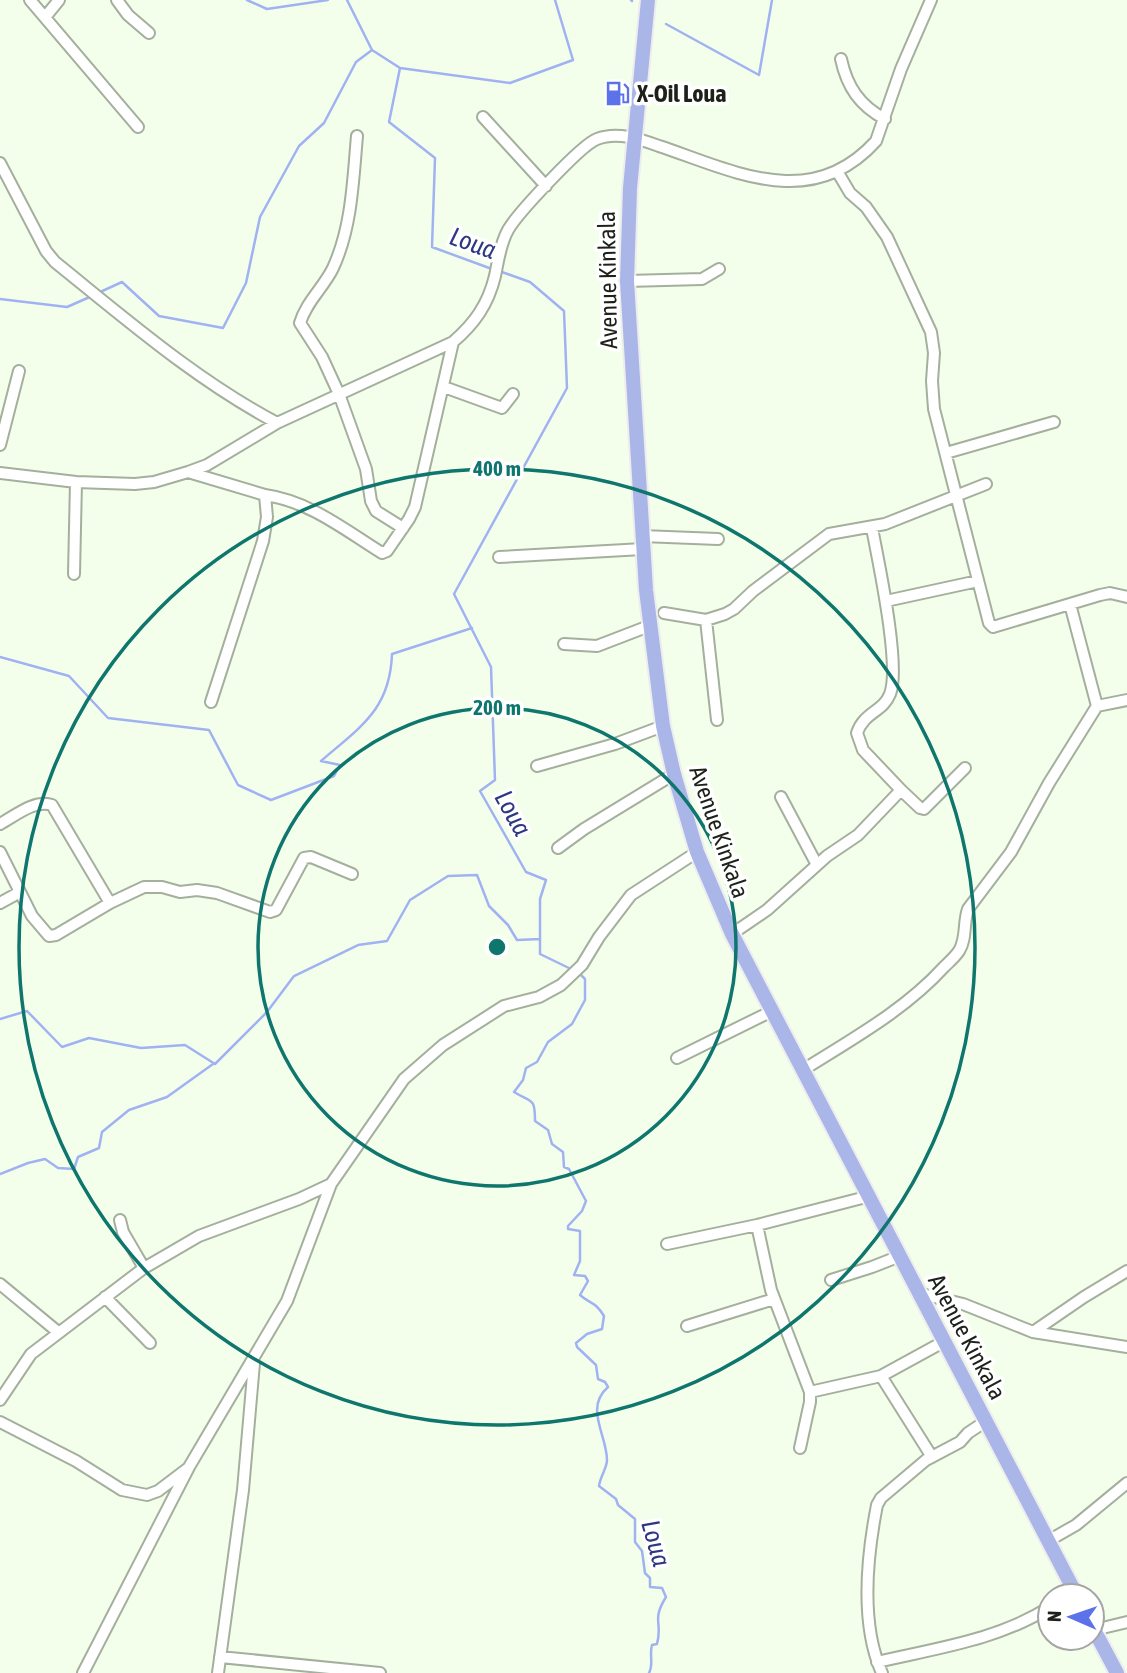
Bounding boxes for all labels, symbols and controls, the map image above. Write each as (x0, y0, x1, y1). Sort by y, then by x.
fuel station icon: X-Oil Loua (603, 80, 631, 108)
place label: X-Oil Loua (636, 80, 726, 107)
street label: Avenue Kinkala (593, 211, 622, 349)
water label: Loua (446, 221, 500, 265)
text: 400 m (472, 456, 521, 480)
text: 200 m (473, 695, 521, 719)
street label: Avenue Kinkala (684, 762, 755, 901)
water label: Loua (489, 785, 537, 841)
centre of rings (485, 935, 509, 959)
street label: Avenue Kinkala (923, 1270, 1012, 1404)
water label: Loua (635, 1516, 677, 1570)
north arrow (1036, 1582, 1106, 1652)
text: N (1043, 1610, 1065, 1622)

